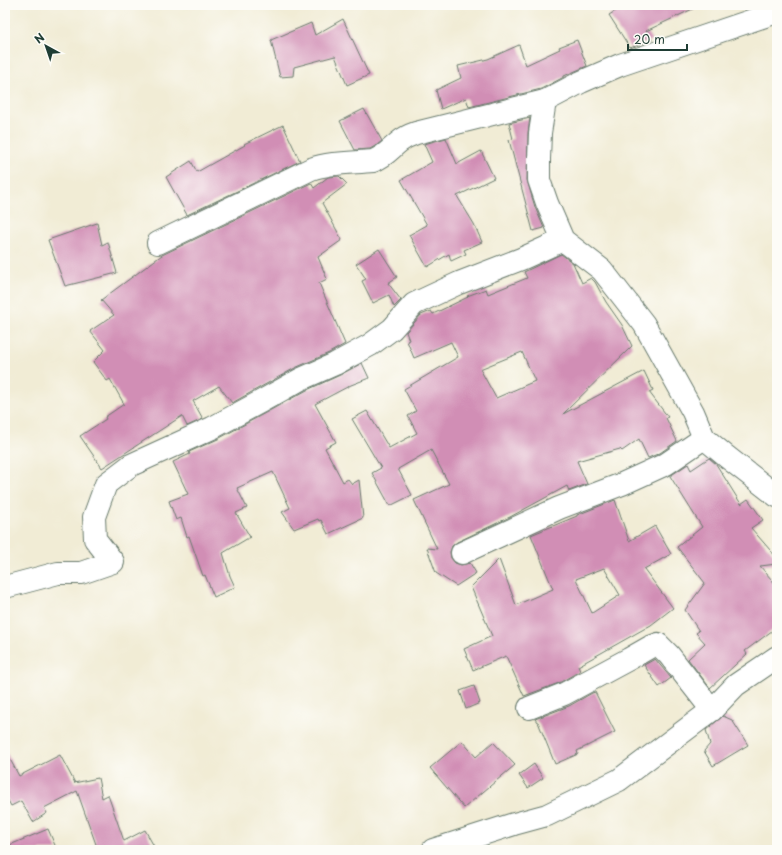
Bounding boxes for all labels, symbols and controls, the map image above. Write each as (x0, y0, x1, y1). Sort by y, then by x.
north arrow (26, 26, 66, 66)
scale bar (628, 26, 687, 52)
text: N (30, 28, 48, 47)
text: 20 m (634, 30, 665, 48)

